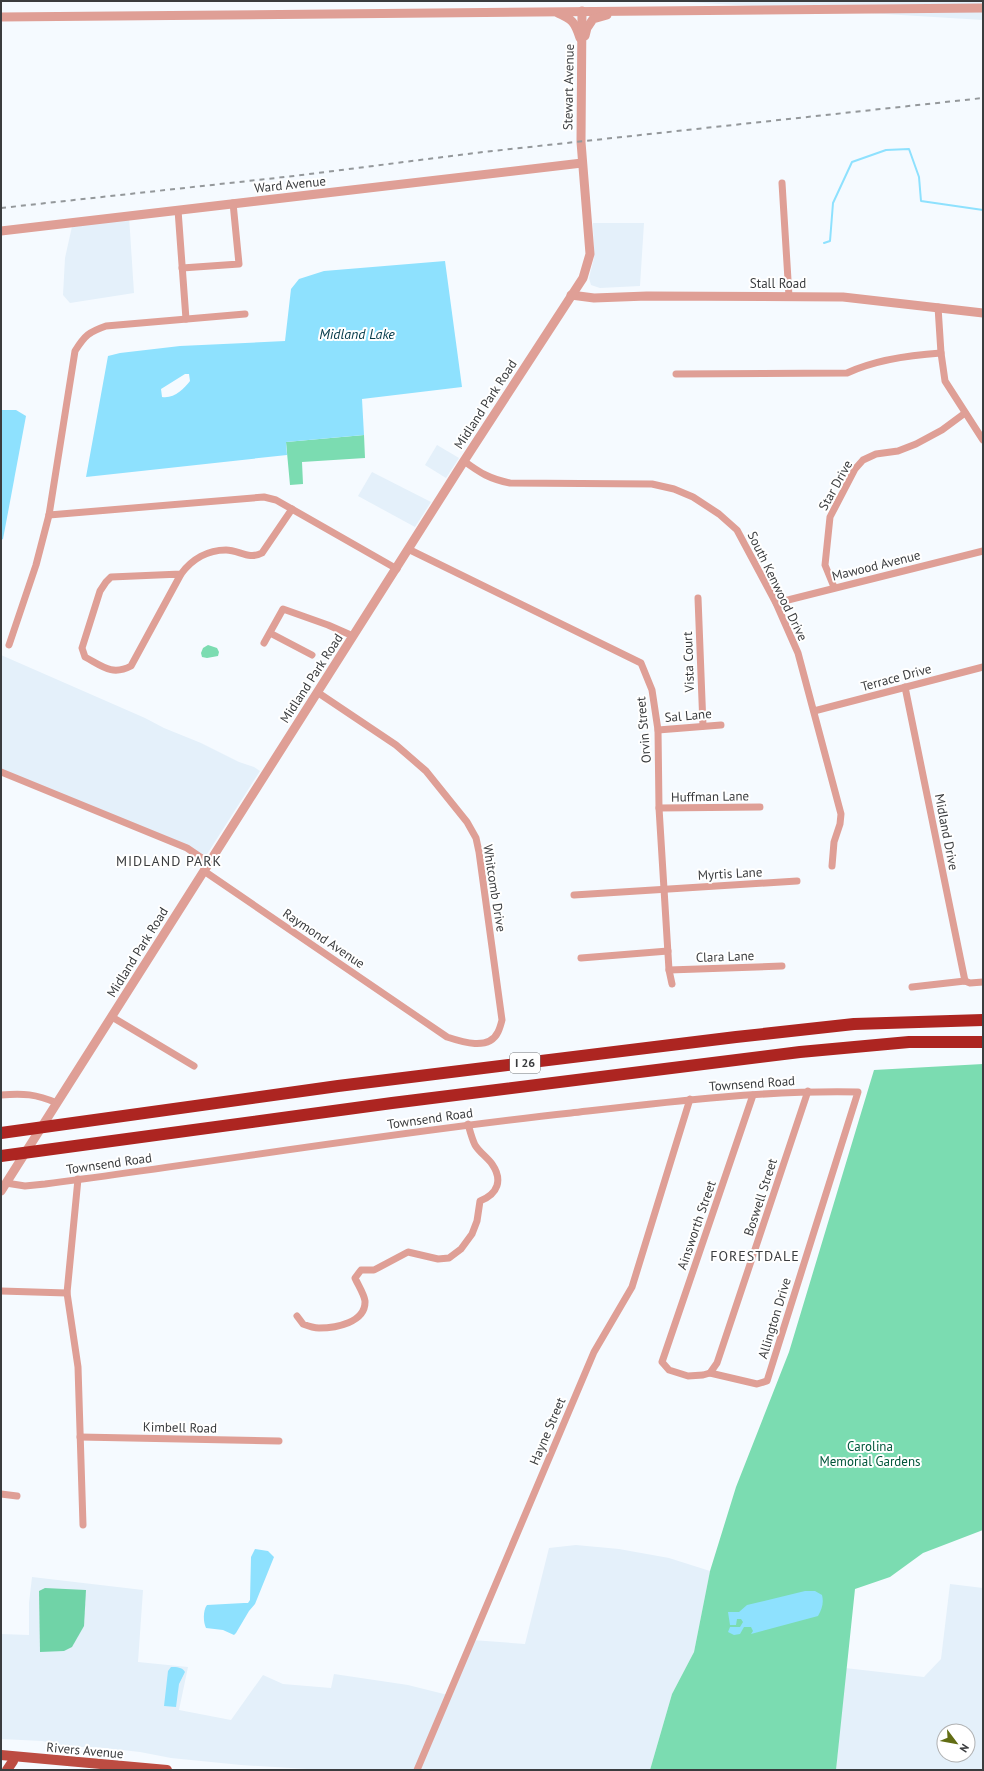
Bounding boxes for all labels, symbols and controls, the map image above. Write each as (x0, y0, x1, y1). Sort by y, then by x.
street label: Stewart Avenue (559, 44, 578, 130)
street label: Ward Avenue (253, 172, 327, 197)
street label: Stall Road (750, 275, 806, 292)
water label: Midland Lake (319, 325, 395, 343)
street label: Midland Park Road (450, 356, 521, 452)
street label: Star Drive (815, 457, 856, 513)
street label: South Kenwood Drive (744, 529, 811, 644)
street label: Mawood Avenue (830, 546, 922, 585)
street label: Midland Park Road (276, 630, 347, 726)
street label: Vista Court (679, 631, 698, 694)
street label: Terrace Drive (859, 660, 933, 695)
street label: Orvin Street (632, 695, 655, 764)
street label: Sal Lane (664, 705, 712, 726)
street label: Huffman Lane (671, 787, 749, 806)
street label: Midland Drive (931, 792, 962, 872)
street label: Whitcomb Drive (479, 843, 510, 933)
district label: MIDLAND PARK (116, 852, 222, 870)
street label: Myrtis Lane (697, 863, 763, 884)
street label: Midland Park Road (103, 904, 172, 1000)
street label: Raymond Avenue (279, 905, 368, 972)
street label: Clara Lane (695, 947, 755, 966)
road number: I 26 (510, 1053, 540, 1073)
street label: Townsend Road (708, 1072, 796, 1095)
street label: Townsend Road (386, 1104, 474, 1133)
street label: Townsend Road (65, 1149, 153, 1178)
street label: Boswell Street (740, 1156, 781, 1238)
street label: Ainsworth Street (673, 1178, 720, 1272)
district label: FORESTDALE (710, 1247, 800, 1265)
street label: Allington Drive (754, 1276, 795, 1361)
street label: Hayne Street (526, 1394, 570, 1467)
street label: Kimbell Road (143, 1418, 217, 1437)
park label: Carolina Memorial Gardens (819, 1438, 921, 1470)
north arrow (936, 1723, 976, 1763)
street label: Rivers Avenue (46, 1739, 124, 1762)
text: N (957, 1742, 972, 1755)

